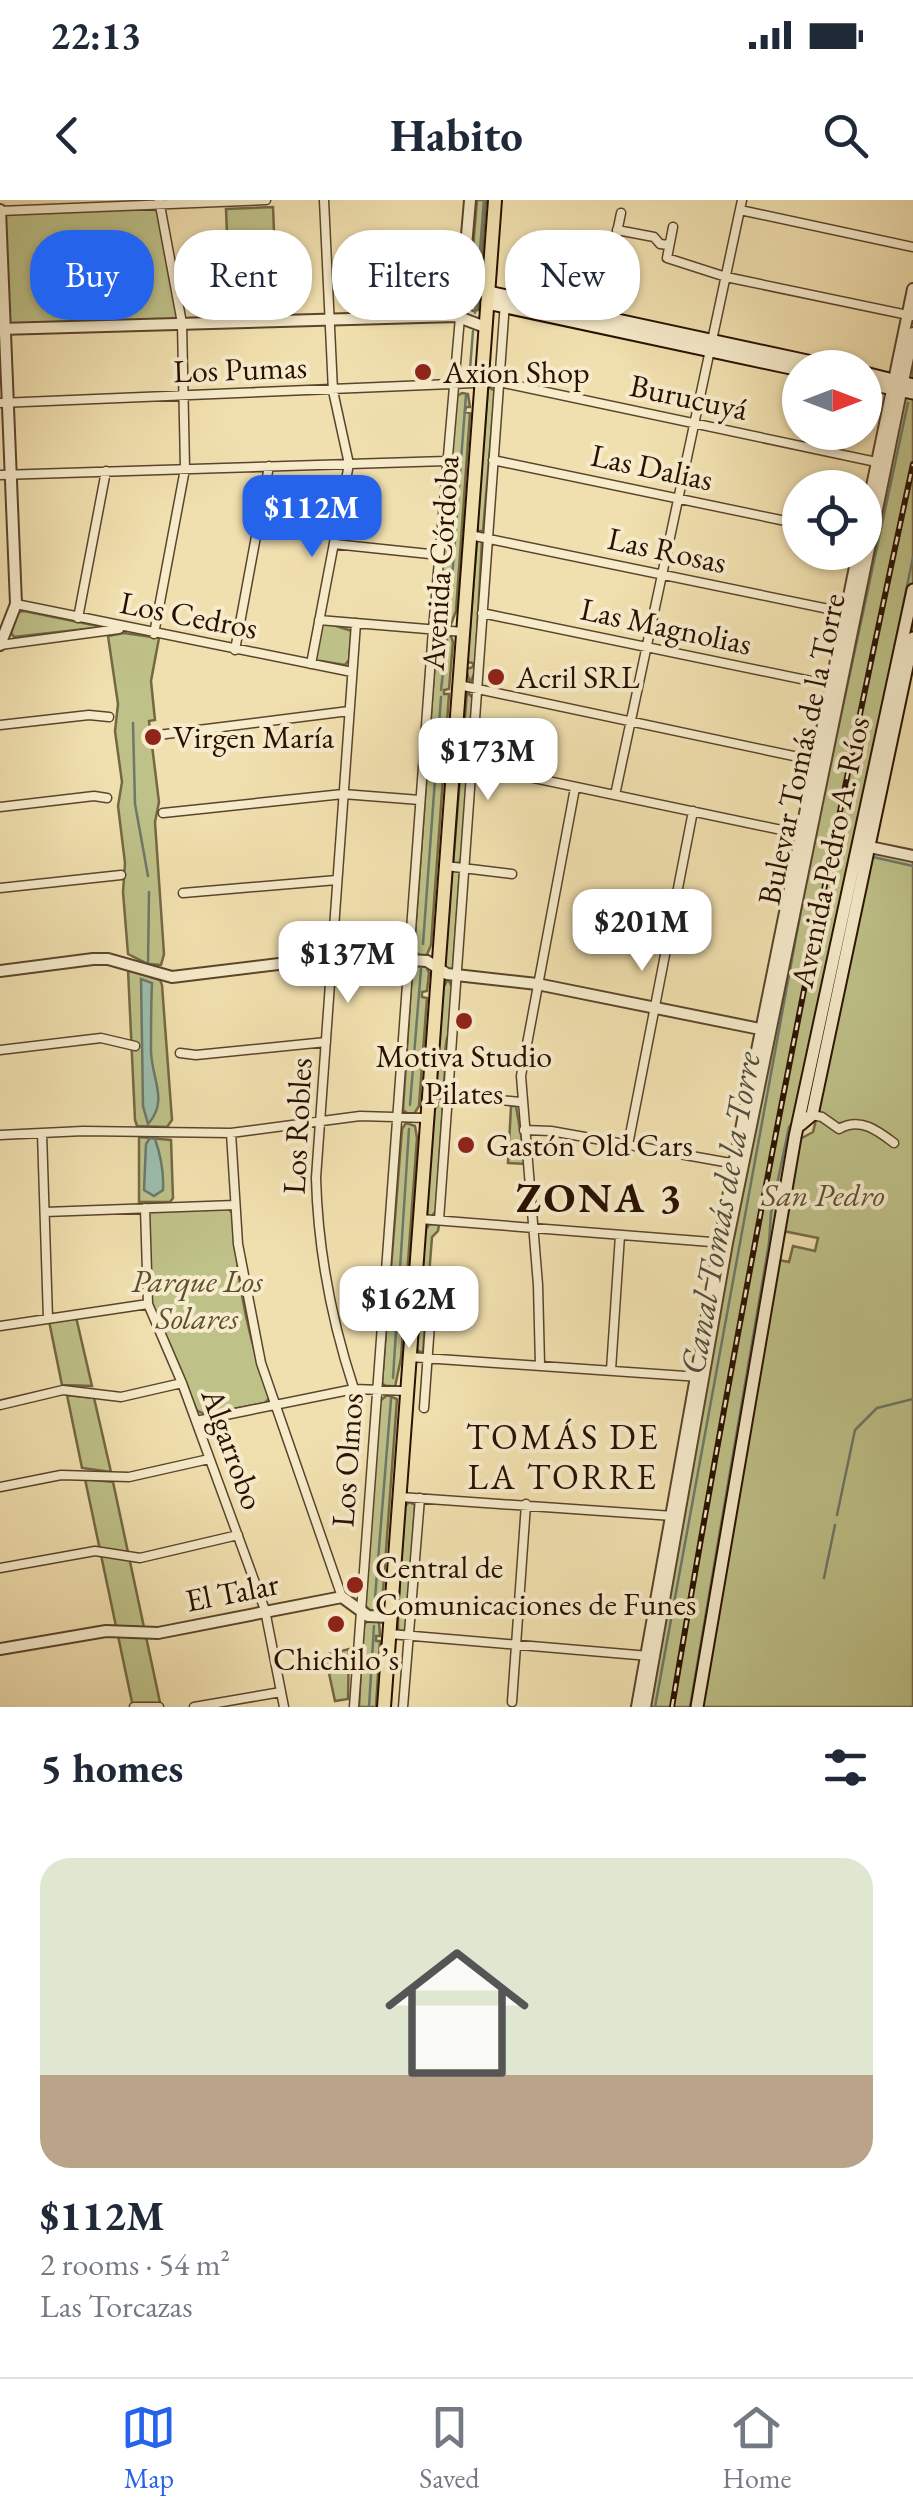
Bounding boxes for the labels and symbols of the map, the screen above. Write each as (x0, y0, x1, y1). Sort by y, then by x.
street label: Los Pumas (172, 346, 308, 392)
north arrow (782, 350, 882, 450)
place label: Axion Shop (442, 351, 590, 393)
marker: Axion Shop (412, 361, 434, 383)
street label: Burucuyá (626, 364, 752, 430)
street label: Las Dalias (587, 434, 717, 500)
street label: Avenida Córdoba (411, 454, 468, 673)
pin: $112M (242, 475, 382, 560)
street label: Las Rosas (604, 517, 730, 583)
street label: Los Cedros (117, 581, 261, 649)
street label: Las Magnolias (577, 587, 755, 665)
street label: Bulevar Tomás de la Torre (747, 589, 855, 909)
place label: Acril SRL (515, 656, 640, 698)
marker: Acril SRL (485, 666, 507, 688)
street label: Avenida Pedro A. Ríos (781, 713, 879, 992)
place label: Virgen María (173, 716, 335, 758)
pin: $173M (418, 718, 558, 803)
marker: Virgen María (142, 726, 164, 748)
pin: $201M (572, 889, 712, 974)
pin: $137M (278, 921, 418, 1006)
marker: Motiva Studio Pilates (453, 1010, 475, 1032)
place label: Motiva Studio Pilates (376, 1035, 552, 1114)
water label: Canal Tomás de la Torre (669, 1047, 770, 1378)
street label: Los Robles (272, 1057, 322, 1195)
place label: Gastón Old Cars (486, 1124, 693, 1166)
marker: Gastón Old Cars (455, 1134, 477, 1156)
district label: ZONA 3 (516, 1170, 684, 1225)
park label: San Pedro (760, 1174, 885, 1216)
park label: Parque Los Solares (131, 1260, 263, 1339)
pin: $162M (339, 1266, 479, 1351)
street label: Algarrobo (191, 1382, 274, 1515)
street label: Los Olmos (321, 1391, 373, 1529)
district label: TOMÁS DE LA TORRE (466, 1414, 660, 1499)
place label: Central de Comunicaciones de Funes (375, 1546, 696, 1625)
street label: El Talar (182, 1562, 282, 1622)
marker: Central de Comunicaciones de Funes (344, 1574, 366, 1596)
marker: Chichilo’s (325, 1613, 347, 1635)
place label: Chichilo’s (273, 1638, 399, 1680)

